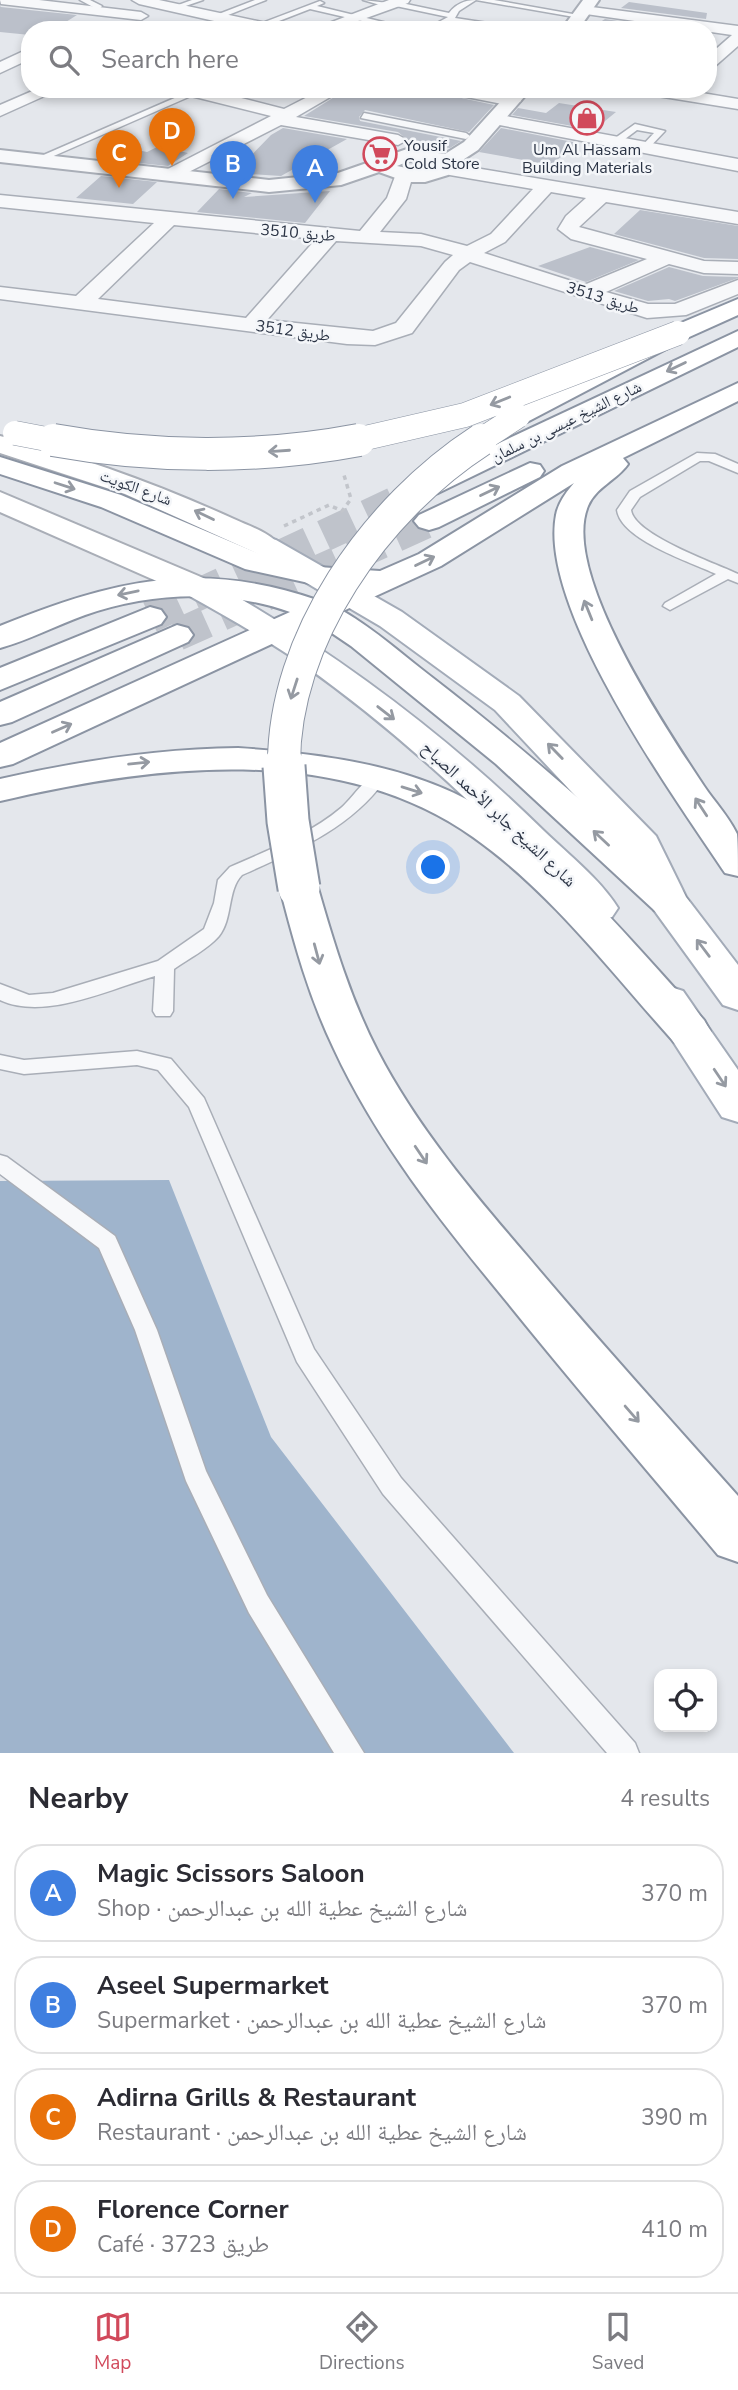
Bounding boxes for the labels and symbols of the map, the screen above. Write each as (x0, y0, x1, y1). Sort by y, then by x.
shop icon: Um Al Hassam Building Materials (568, 99, 606, 137)
pin: D (149, 108, 195, 166)
pin: C (96, 130, 142, 188)
supermarket icon: Yousif Cold Store (361, 135, 399, 173)
place label: Yousif Cold Store (403, 135, 480, 175)
place label: Um Al Hassam Building Materials (522, 139, 652, 179)
pin: B (210, 141, 256, 199)
pin: A (292, 145, 338, 203)
street label: طريق 3510 (259, 219, 336, 247)
street label: طريق 3513 (563, 276, 642, 319)
street label: طريق 3512 (254, 315, 332, 347)
one-way arrow (666, 362, 687, 375)
street label: شارع الشيخ عيسى بن سلمان (488, 376, 645, 468)
one-way arrow (489, 395, 511, 408)
one-way arrow (268, 445, 291, 458)
street label: شارع الكويت (97, 465, 175, 511)
one-way arrow (54, 480, 76, 493)
one-way arrow (479, 484, 500, 497)
one-way arrow (194, 508, 215, 521)
one-way arrow (414, 554, 435, 568)
one-way arrow (117, 588, 139, 601)
one-way arrow (581, 600, 594, 622)
one-way arrow (287, 678, 299, 700)
one-way arrow (377, 705, 395, 720)
one-way arrow (51, 721, 73, 734)
street label: شارع الشيخ جابر الأحمد الصباح (416, 736, 582, 892)
one-way arrow (546, 743, 563, 760)
one-way arrow (127, 756, 150, 769)
one-way arrow (400, 785, 422, 798)
one-way arrow (693, 798, 707, 818)
one-way arrow (592, 830, 610, 846)
your location (416, 850, 450, 884)
one-way arrow (696, 939, 711, 958)
one-way arrow (311, 942, 324, 965)
one-way arrow (713, 1067, 727, 1087)
one-way arrow (414, 1145, 428, 1164)
one-way arrow (624, 1405, 640, 1423)

